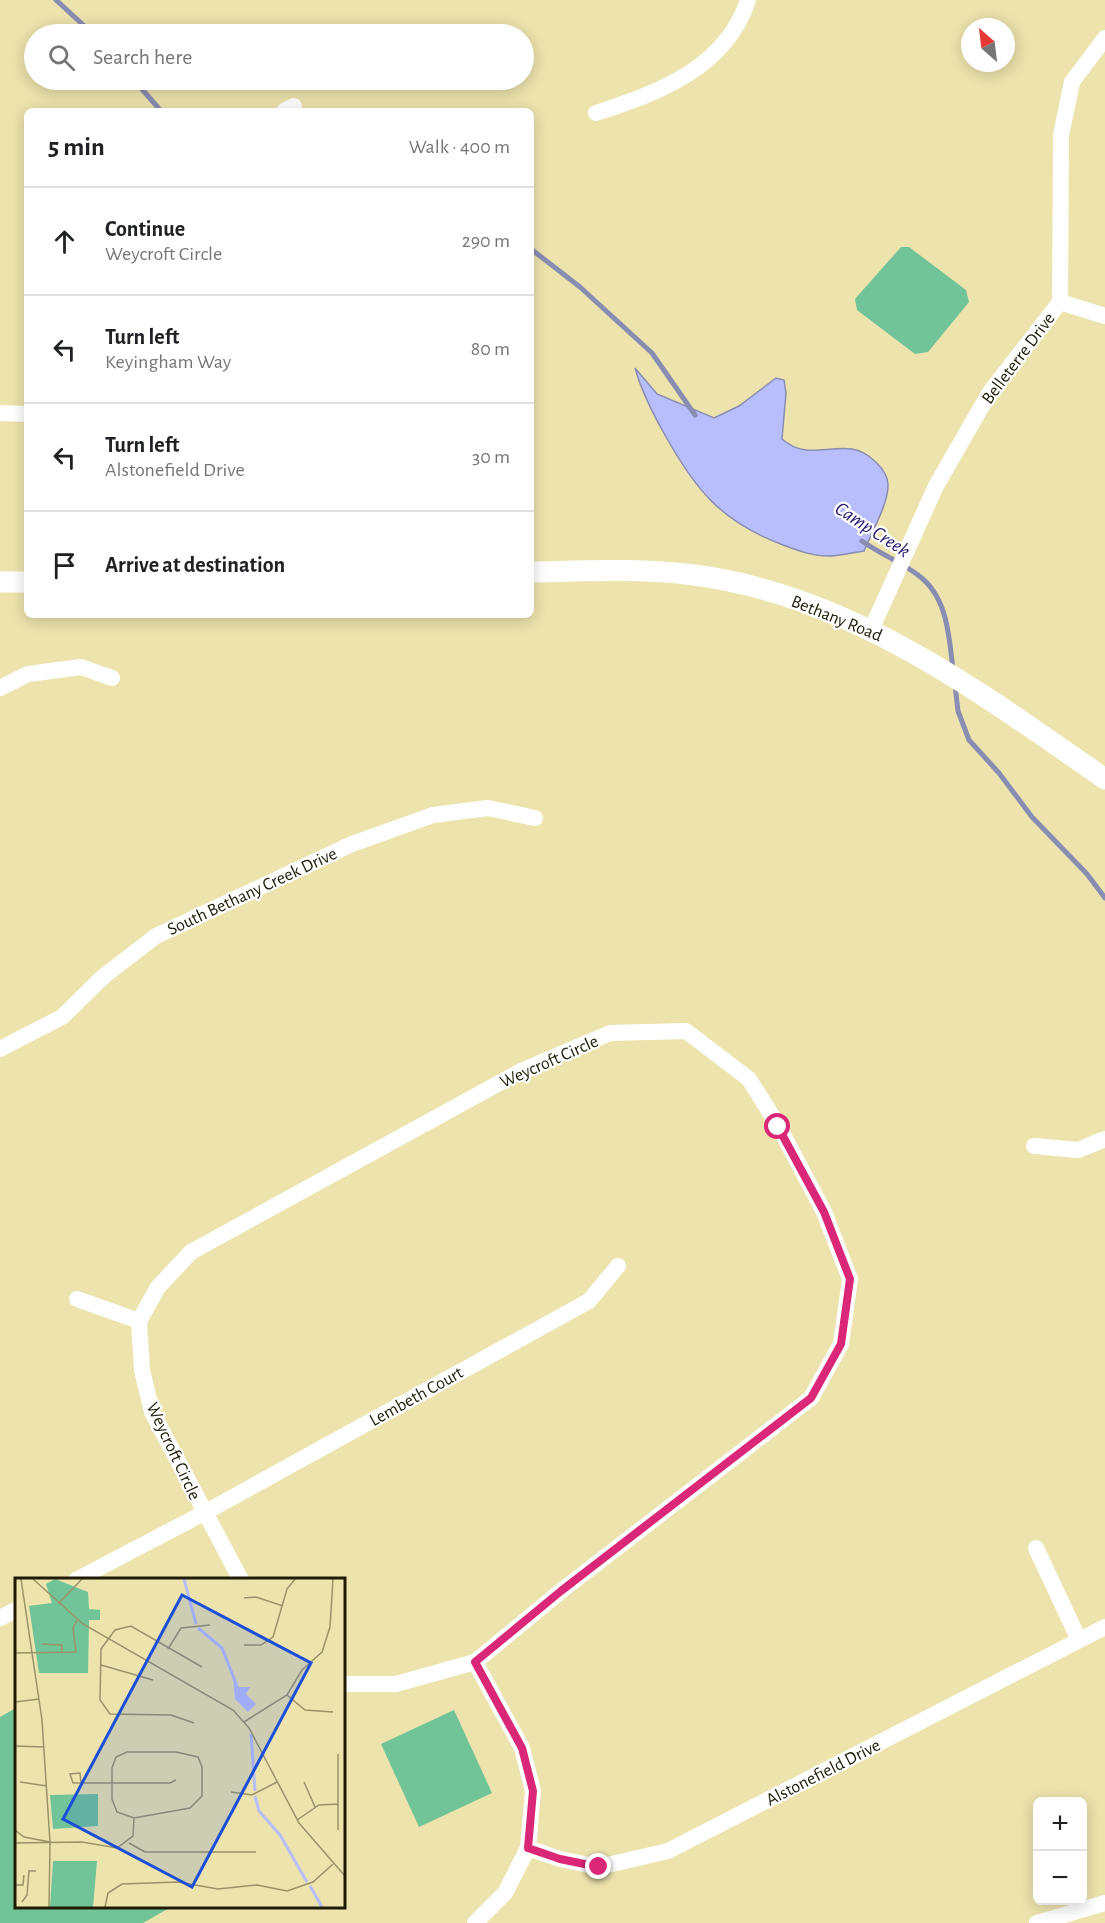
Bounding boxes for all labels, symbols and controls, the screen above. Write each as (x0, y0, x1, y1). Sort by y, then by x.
north arrow (961, 18, 1015, 72)
search box (24, 24, 534, 90)
icon: search (45, 41, 78, 74)
text: Search here (93, 46, 192, 68)
text: 5 min (48, 134, 105, 160)
text: Walk · 400 m (409, 137, 510, 157)
text: Continue (105, 218, 185, 240)
icon: ahead (48, 225, 81, 258)
text: 290 m (462, 231, 510, 251)
text: Weycroft Circle (105, 244, 222, 264)
street label: Belleterre Drive (979, 310, 1059, 408)
text: Turn left (105, 326, 179, 348)
icon: left (48, 333, 81, 366)
text: 80 m (471, 339, 510, 359)
text: Keyingham Way (105, 352, 231, 372)
text: Turn left (105, 434, 179, 456)
icon: left (48, 441, 81, 474)
text: 30 m (472, 447, 510, 467)
text: Alstonefield Drive (105, 460, 245, 480)
water label: Camp Creek (831, 498, 913, 561)
icon: arrive (48, 549, 81, 582)
text: Arrive at destination (105, 554, 285, 576)
street label: Bethany Road (789, 593, 885, 645)
street label: South Bethany Creek Drive (165, 845, 340, 939)
street label: Weycroft Circle (498, 1032, 601, 1092)
route start (764, 1113, 790, 1139)
street label: Lembeth Court (367, 1364, 467, 1430)
street label: Weycroft Circle (143, 1400, 204, 1503)
inset map (15, 1578, 345, 1908)
street label: Alstonefield Drive (763, 1736, 884, 1809)
map controls (1033, 1797, 1087, 1905)
button: + (1033, 1797, 1087, 1851)
button: − (1033, 1851, 1087, 1905)
route end (585, 1853, 611, 1879)

